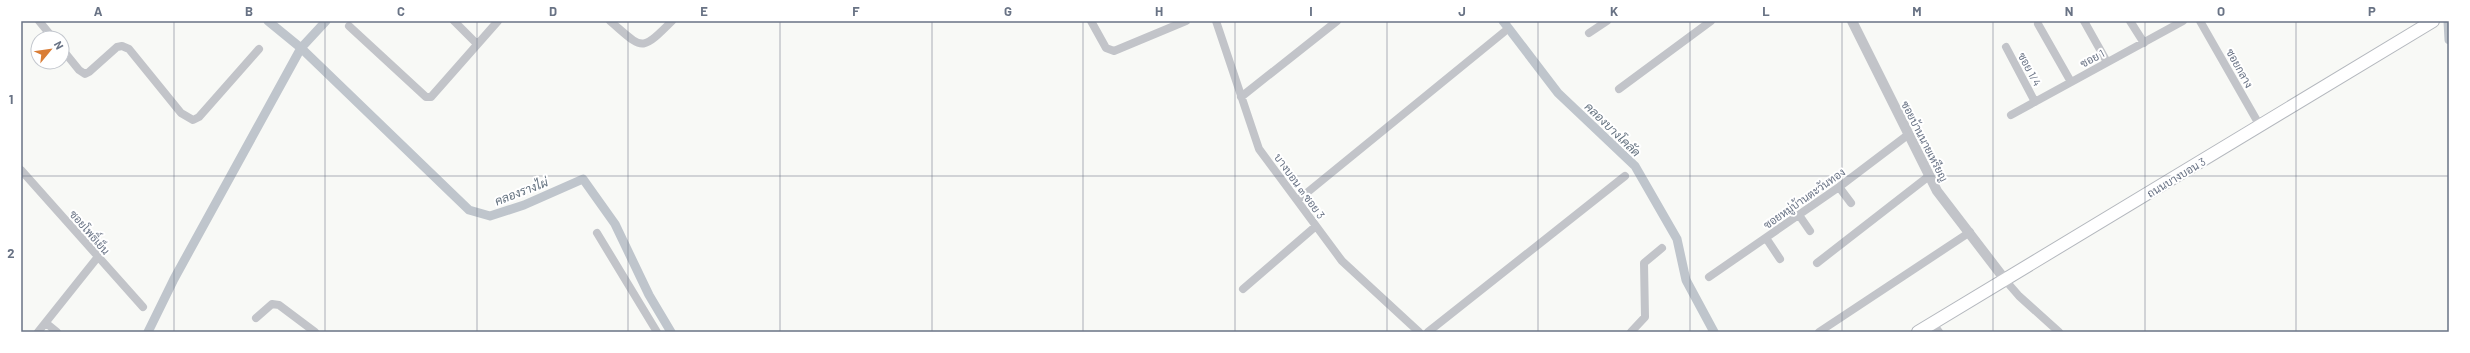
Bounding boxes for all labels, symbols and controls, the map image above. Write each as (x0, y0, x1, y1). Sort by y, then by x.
text: A (94, 3, 103, 19)
text: B (245, 3, 253, 19)
text: C (397, 3, 405, 19)
text: D (549, 3, 557, 19)
text: E (700, 3, 708, 19)
text: F (852, 3, 860, 19)
text: G (1004, 3, 1012, 19)
text: H (1155, 3, 1163, 19)
text: I (1309, 3, 1313, 19)
text: J (1458, 3, 1466, 19)
text: K (1610, 3, 1618, 19)
text: L (1762, 3, 1770, 19)
text: M (1912, 3, 1922, 19)
text: N (2065, 3, 2073, 19)
text: O (2217, 3, 2225, 19)
text: P (2368, 3, 2376, 19)
north arrow (30, 30, 70, 70)
text: N (52, 39, 67, 51)
street label: ซอย 1 (2078, 46, 2106, 70)
street label: ซอยกลาง (2224, 46, 2256, 90)
street label: ซอย 1/4 (2016, 50, 2044, 88)
text: 1 (9, 91, 13, 107)
street label: ซอยบ้านนายเหรียญ (1898, 98, 1952, 184)
water label: คลองบางโคลัด (1582, 99, 1644, 159)
street label: บางบอน ๓ ซอย 3 (1272, 151, 1328, 221)
street label: ถนนบางบอน 3 (2144, 154, 2208, 200)
street label: ซอยหมู่บ้านตะวันทอง (1761, 165, 1848, 233)
water label: คลองรางไผ่ (492, 174, 551, 208)
street label: ซอยโพธิ์เย็น (67, 204, 116, 257)
text: 2 (7, 245, 15, 261)

